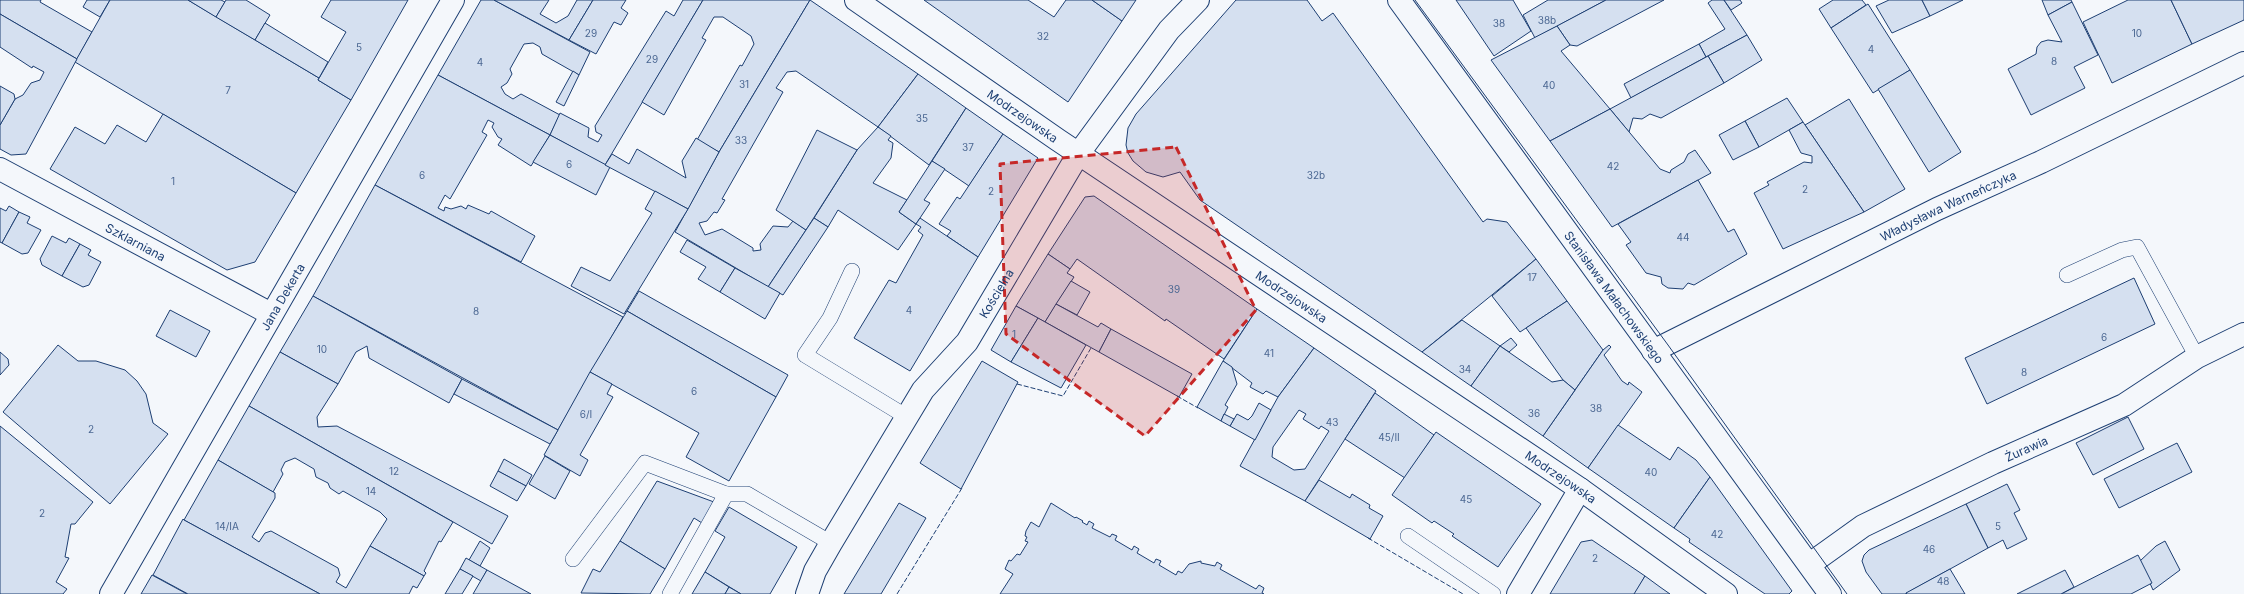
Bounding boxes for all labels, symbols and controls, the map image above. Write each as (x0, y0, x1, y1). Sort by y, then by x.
house number: 38b (1538, 14, 1556, 26)
house number: 38 (1493, 17, 1505, 29)
house number: 29 (585, 27, 597, 39)
house number: 10 (2132, 27, 2142, 39)
house number: 32 (1037, 30, 1049, 42)
house number: 5 (356, 41, 362, 53)
house number: 4 (1868, 43, 1874, 55)
house number: 29 (646, 53, 658, 65)
house number: 8 (2051, 55, 2057, 67)
house number: 4 (477, 56, 483, 68)
house number: 31 (739, 78, 749, 90)
house number: 40 (1543, 79, 1555, 91)
house number: 7 (225, 84, 231, 96)
street label: Modrzejowska (985, 86, 1061, 145)
house number: 35 (916, 112, 928, 124)
house number: 33 (735, 134, 747, 146)
house number: 37 (962, 141, 974, 153)
house number: 6 (566, 158, 572, 170)
house number: 42 (1607, 160, 1619, 172)
street label: Władysława Warneńczyka (1877, 167, 2018, 244)
house number: 6 (419, 169, 425, 181)
house number: 32b (1307, 169, 1325, 181)
house number: 1 (171, 175, 175, 187)
house number: 2 (1802, 183, 1808, 195)
house number: 2 (988, 185, 994, 197)
street label: Szklarniana (103, 219, 168, 264)
street label: Stanisława Małachowskiego (1562, 228, 1668, 366)
house number: 44 (1677, 231, 1689, 243)
street label: Jana Dekerta (257, 260, 307, 333)
street label: Kościelna (976, 266, 1016, 321)
street label: Modrzejowska (1253, 267, 1330, 326)
house number: 17 (1527, 271, 1537, 283)
house number: 39 (1168, 283, 1180, 295)
house number: 4 (906, 304, 912, 316)
house number: 8 (473, 305, 479, 317)
house number: 1 (1012, 328, 1016, 340)
house number: 6 (2101, 331, 2107, 343)
house number: 10 (317, 343, 327, 355)
house number: 41 (1264, 347, 1274, 359)
house number: 34 (1459, 363, 1471, 375)
house number: 8 (2021, 366, 2027, 378)
house number: 6 (691, 385, 697, 397)
house number: 38 (1590, 402, 1602, 414)
house number: 36 (1528, 407, 1540, 419)
house number: 6/I (580, 408, 592, 420)
house number: 43 (1326, 416, 1338, 428)
house number: 2 (88, 423, 94, 435)
house number: 45/II (1378, 431, 1400, 443)
street label: Żurawia (2002, 432, 2050, 464)
street label: Modrzejowska (1523, 447, 1600, 506)
house number: 12 (389, 465, 399, 477)
house number: 40 (1645, 466, 1657, 478)
house number: 14 (366, 485, 376, 497)
house number: 45 (1460, 493, 1472, 505)
house number: 2 (39, 507, 45, 519)
house number: 14/IA (215, 520, 239, 532)
house number: 5 (1995, 520, 2001, 532)
house number: 42 (1711, 528, 1723, 540)
house number: 46 (1923, 543, 1935, 555)
house number: 2 (1592, 552, 1598, 564)
house number: 48 (1937, 575, 1949, 587)

